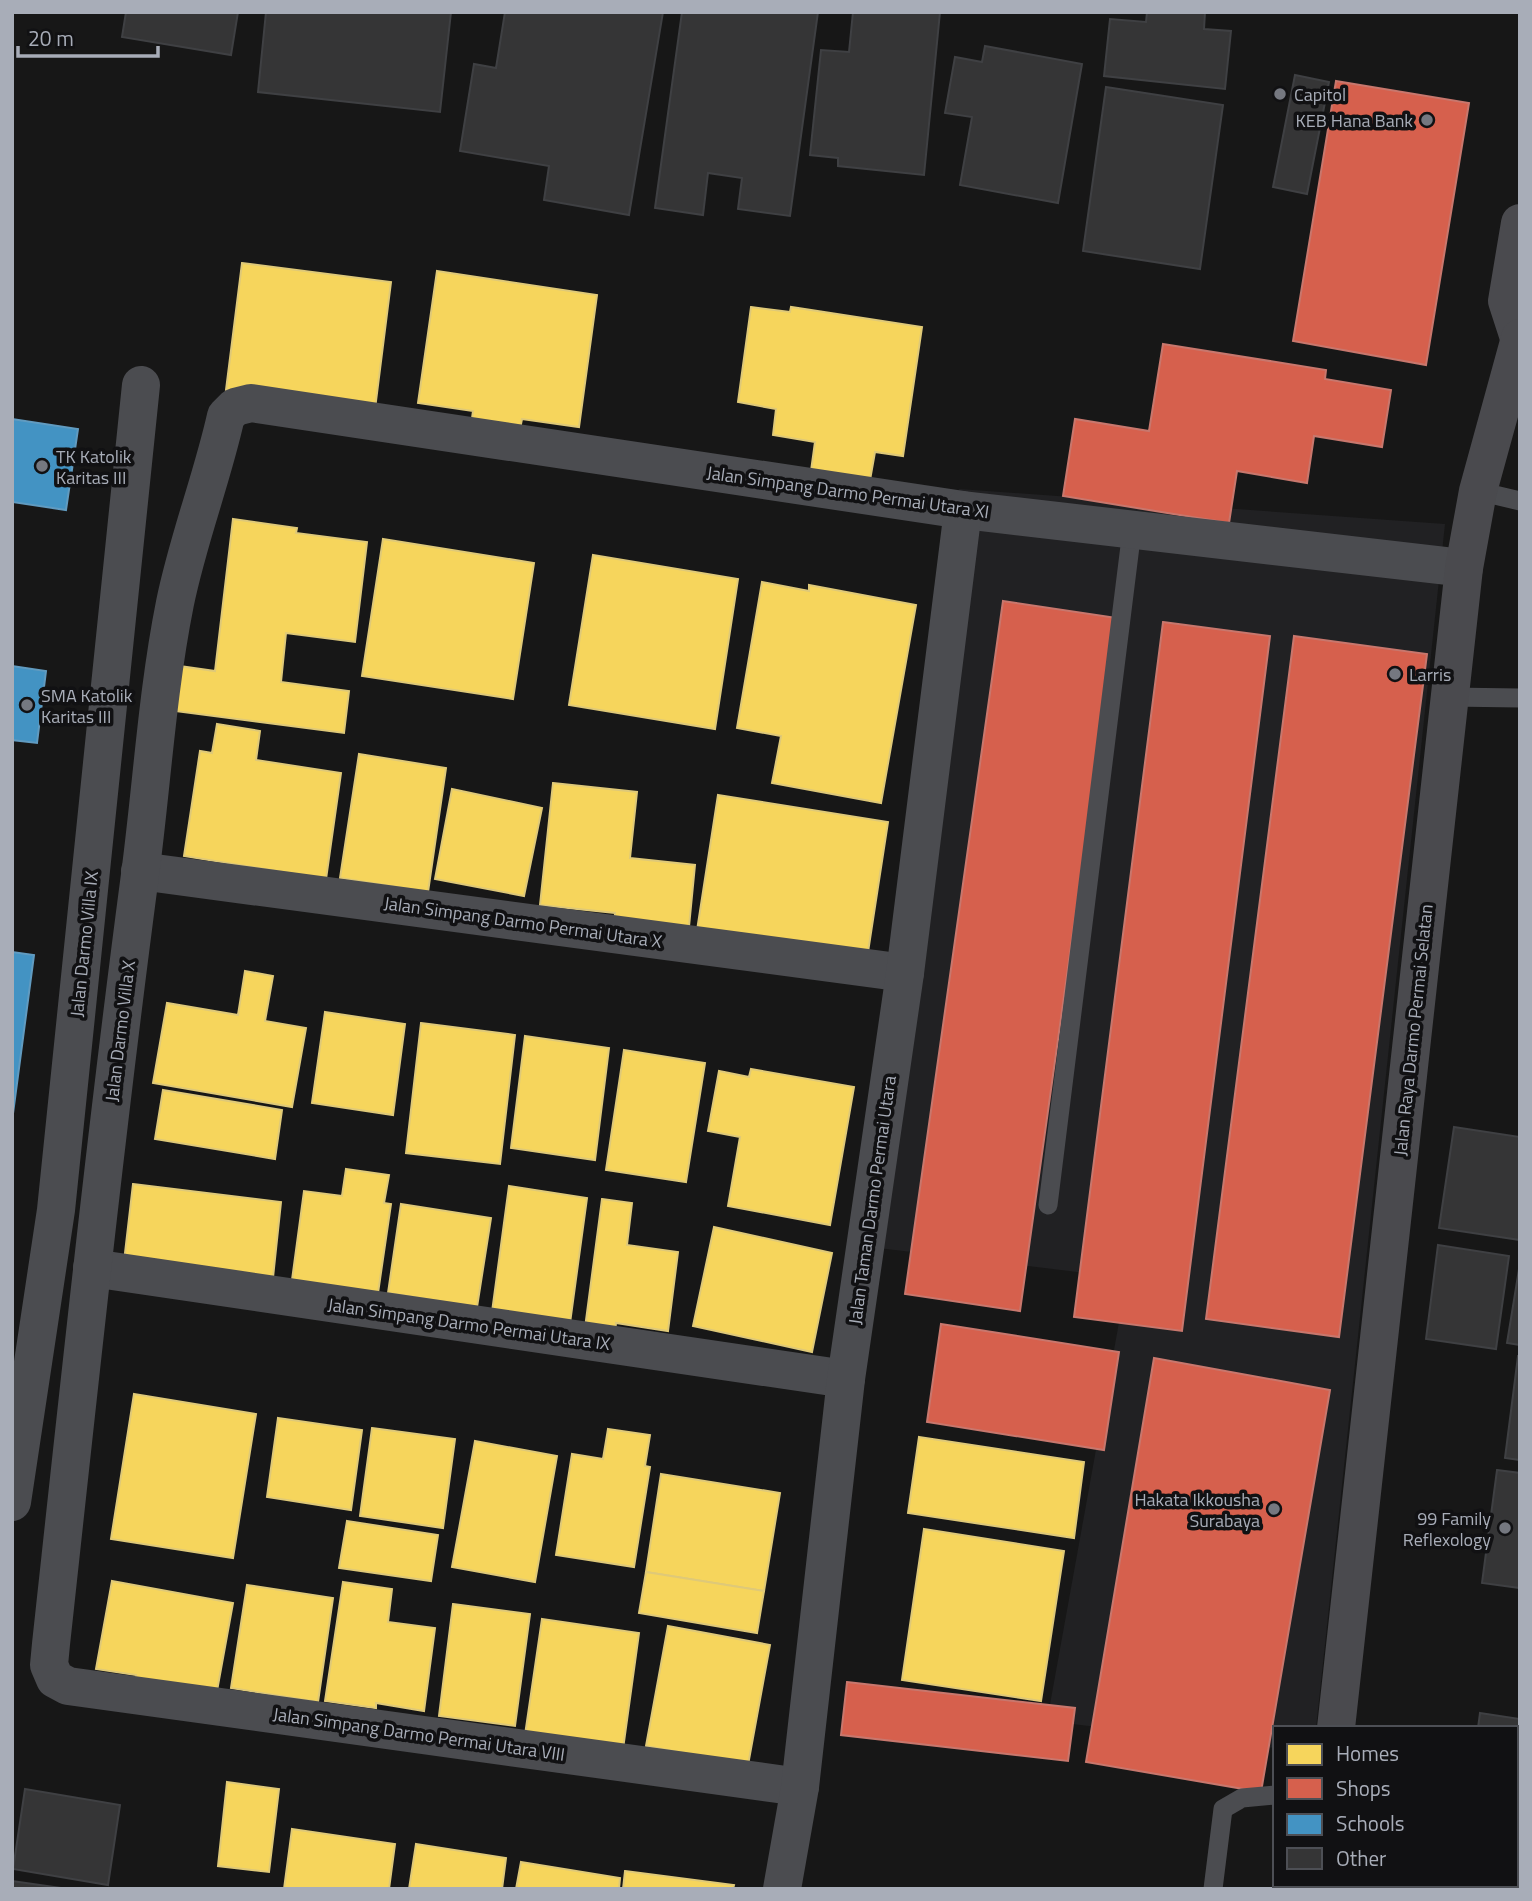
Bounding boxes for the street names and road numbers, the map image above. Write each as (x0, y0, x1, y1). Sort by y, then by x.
street label: Jalan Simpang Darmo Permai Utara XI (705, 459, 991, 525)
street label: Jalan Darmo Villa IX (63, 870, 105, 1018)
street label: Jalan Simpang Darmo Permai Utara X (382, 889, 664, 955)
street label: Jalan Raya Darmo Permai Selatan (1386, 903, 1440, 1157)
street label: Jalan Darmo Villa X (98, 959, 142, 1103)
street label: Jalan Taman Darmo Permai Utara (841, 1074, 903, 1326)
street label: Jalan Simpang Darmo Permai Utara IX (326, 1291, 612, 1357)
street label: Jalan Simpang Darmo Permai Utara VIII (271, 1700, 567, 1768)

